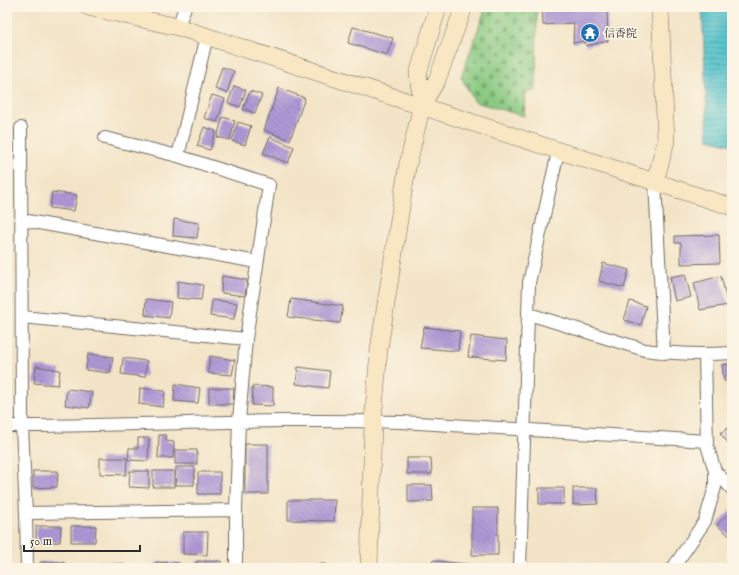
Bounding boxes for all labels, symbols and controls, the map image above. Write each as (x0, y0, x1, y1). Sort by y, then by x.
temple icon: 信香院 (579, 22, 601, 44)
place label: 信香院 (604, 27, 637, 41)
scale bar (24, 527, 140, 553)
text: 50 m (30, 534, 52, 549)

